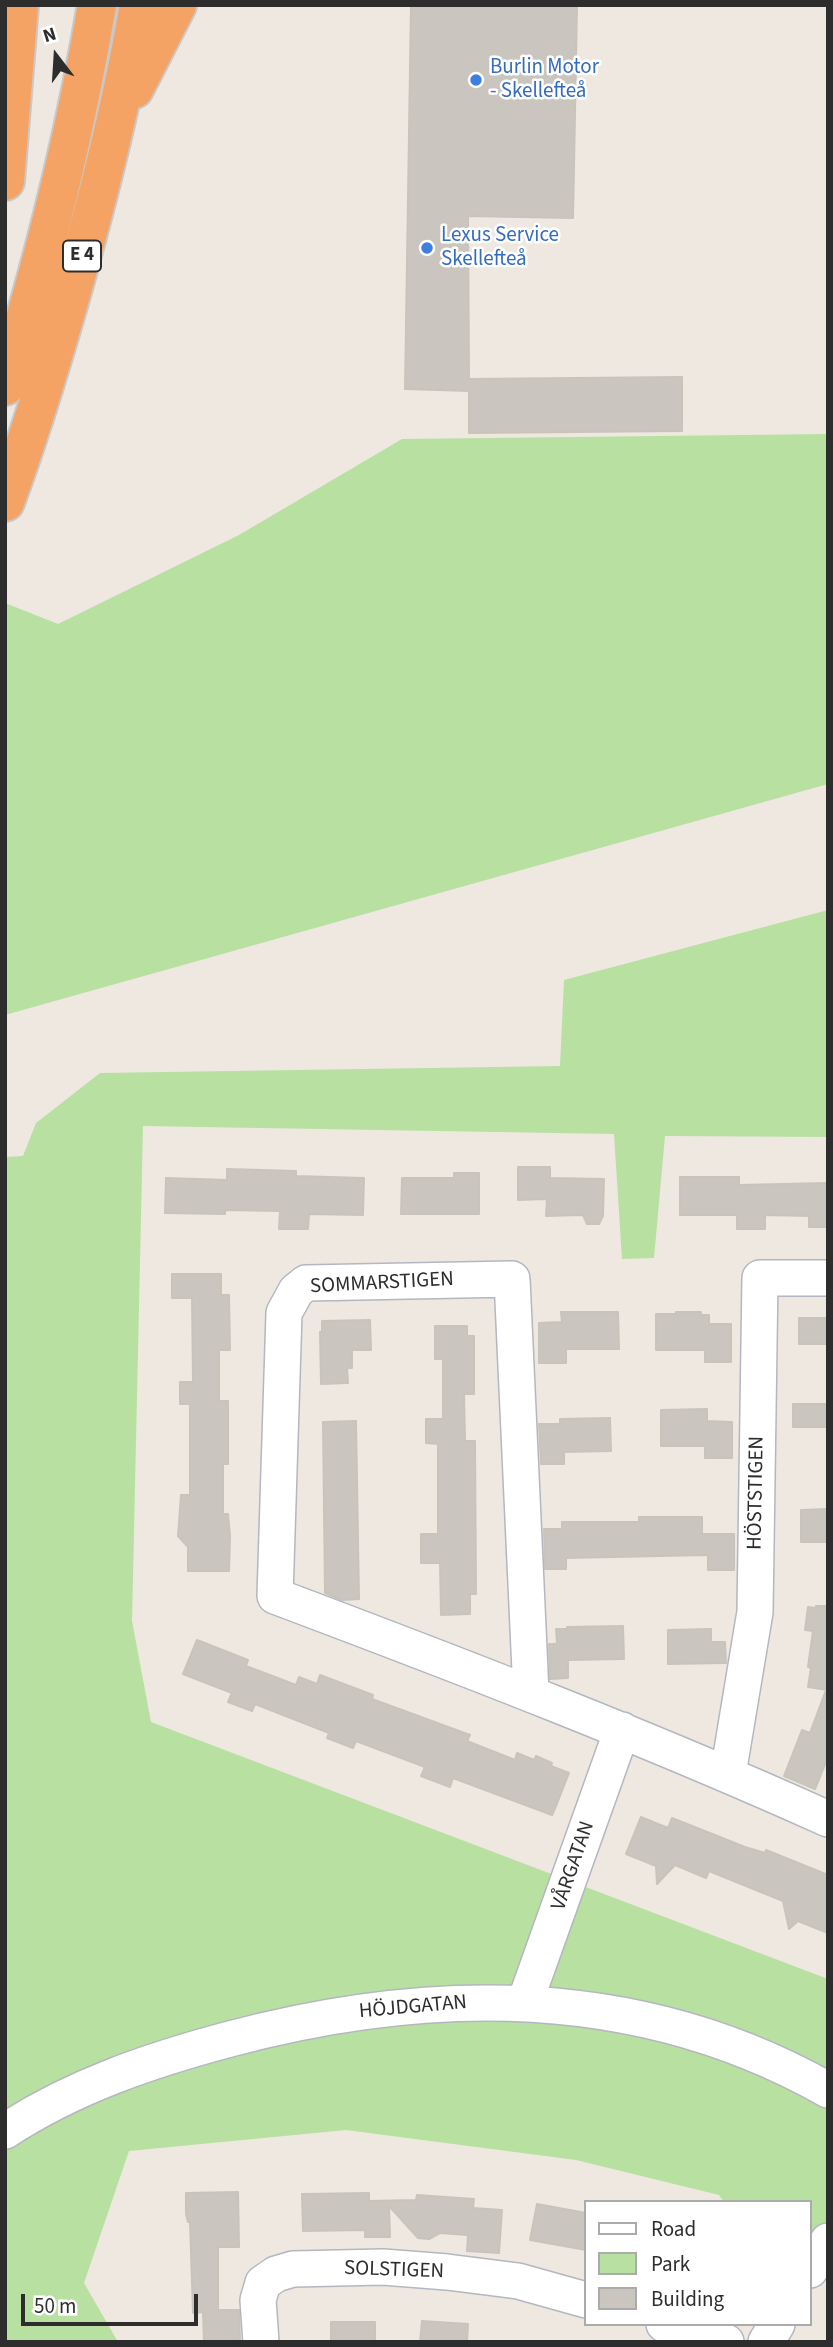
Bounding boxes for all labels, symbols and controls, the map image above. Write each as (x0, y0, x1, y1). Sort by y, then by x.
north arrow (21, 21, 91, 91)
text: N (40, 21, 60, 50)
place label: Burlin Motor - Skellefteå (490, 55, 599, 105)
marker: Burlin Motor - Skellefteå (468, 72, 484, 88)
place label: Lexus Service Skellefteå (441, 223, 559, 273)
road number: E 4 (63, 240, 101, 272)
marker: Lexus Service Skellefteå (419, 240, 435, 256)
street label: SOMMARSTIGEN (309, 1268, 455, 1300)
street label: HÖSTSTIGEN (743, 1436, 771, 1550)
street label: VÅRGATAN (547, 1818, 601, 1914)
street label: HÖJDGATAN (358, 1991, 468, 2025)
legend (584, 2200, 812, 2326)
text: Road (651, 2214, 696, 2244)
text: Park (651, 2249, 690, 2279)
street label: SOLSTIGEN (344, 2257, 444, 2285)
scale bar (24, 2280, 201, 2324)
text: Building (651, 2284, 724, 2314)
text: 50 m (34, 2291, 76, 2321)

